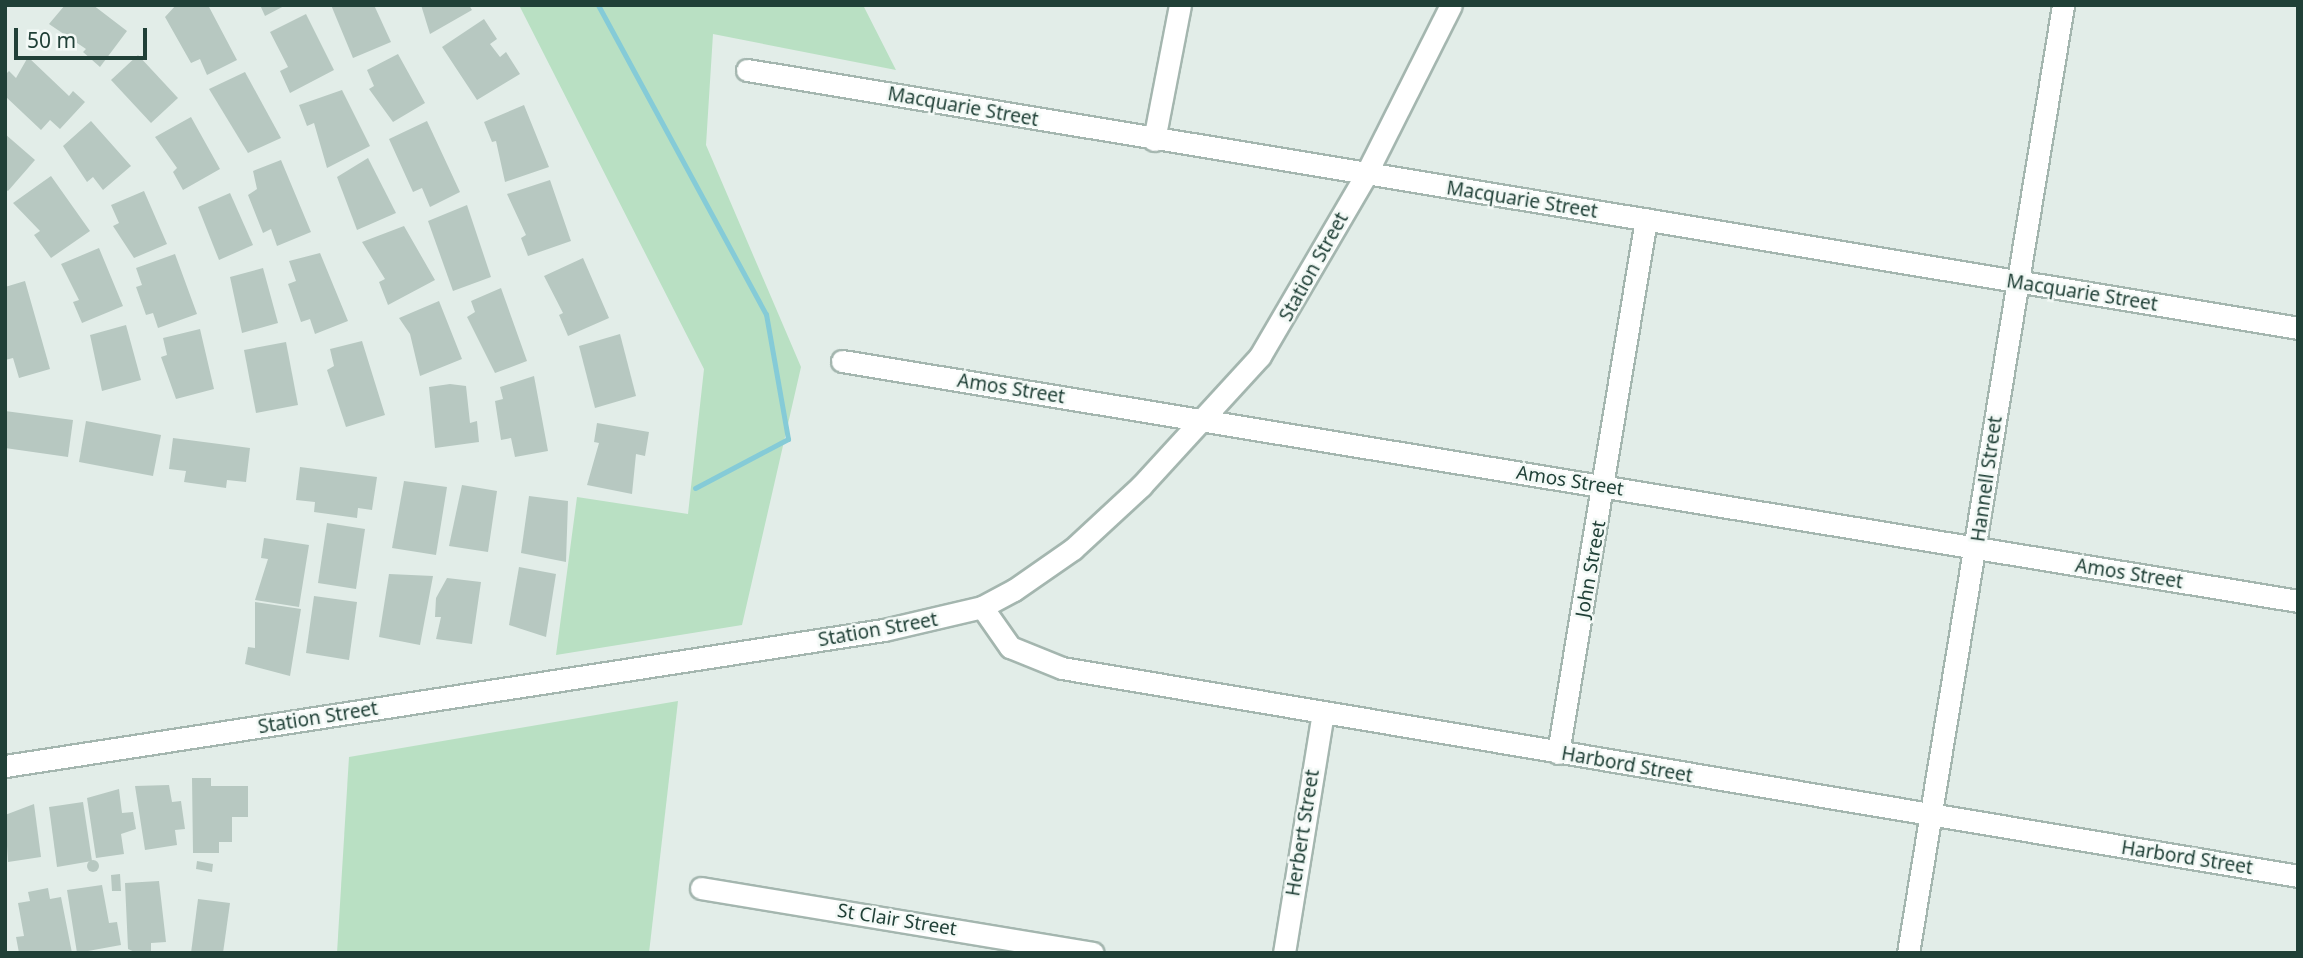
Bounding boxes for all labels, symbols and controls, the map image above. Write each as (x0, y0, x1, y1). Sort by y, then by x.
scale bar (18, 14, 150, 58)
text: 50 m (27, 26, 76, 54)
street label: Macquarie Street (886, 83, 1040, 131)
street label: Macquarie Street (1445, 177, 1599, 223)
street label: Station Street (1275, 209, 1353, 325)
street label: Macquarie Street (2005, 270, 2159, 316)
street label: Amos Street (956, 369, 1066, 409)
street label: Hannell Street (1967, 415, 2007, 543)
street label: Amos Street (1515, 461, 1625, 501)
street label: John Street (1571, 519, 1611, 619)
street label: Amos Street (2074, 554, 2184, 594)
street label: Station Street (816, 608, 940, 652)
street label: Station Street (256, 697, 380, 739)
street label: Harbord Street (1560, 742, 1694, 788)
street label: Herbert Street (1282, 768, 1324, 898)
street label: Harbord Street (2120, 836, 2254, 880)
street label: St Clair Street (836, 899, 958, 941)

